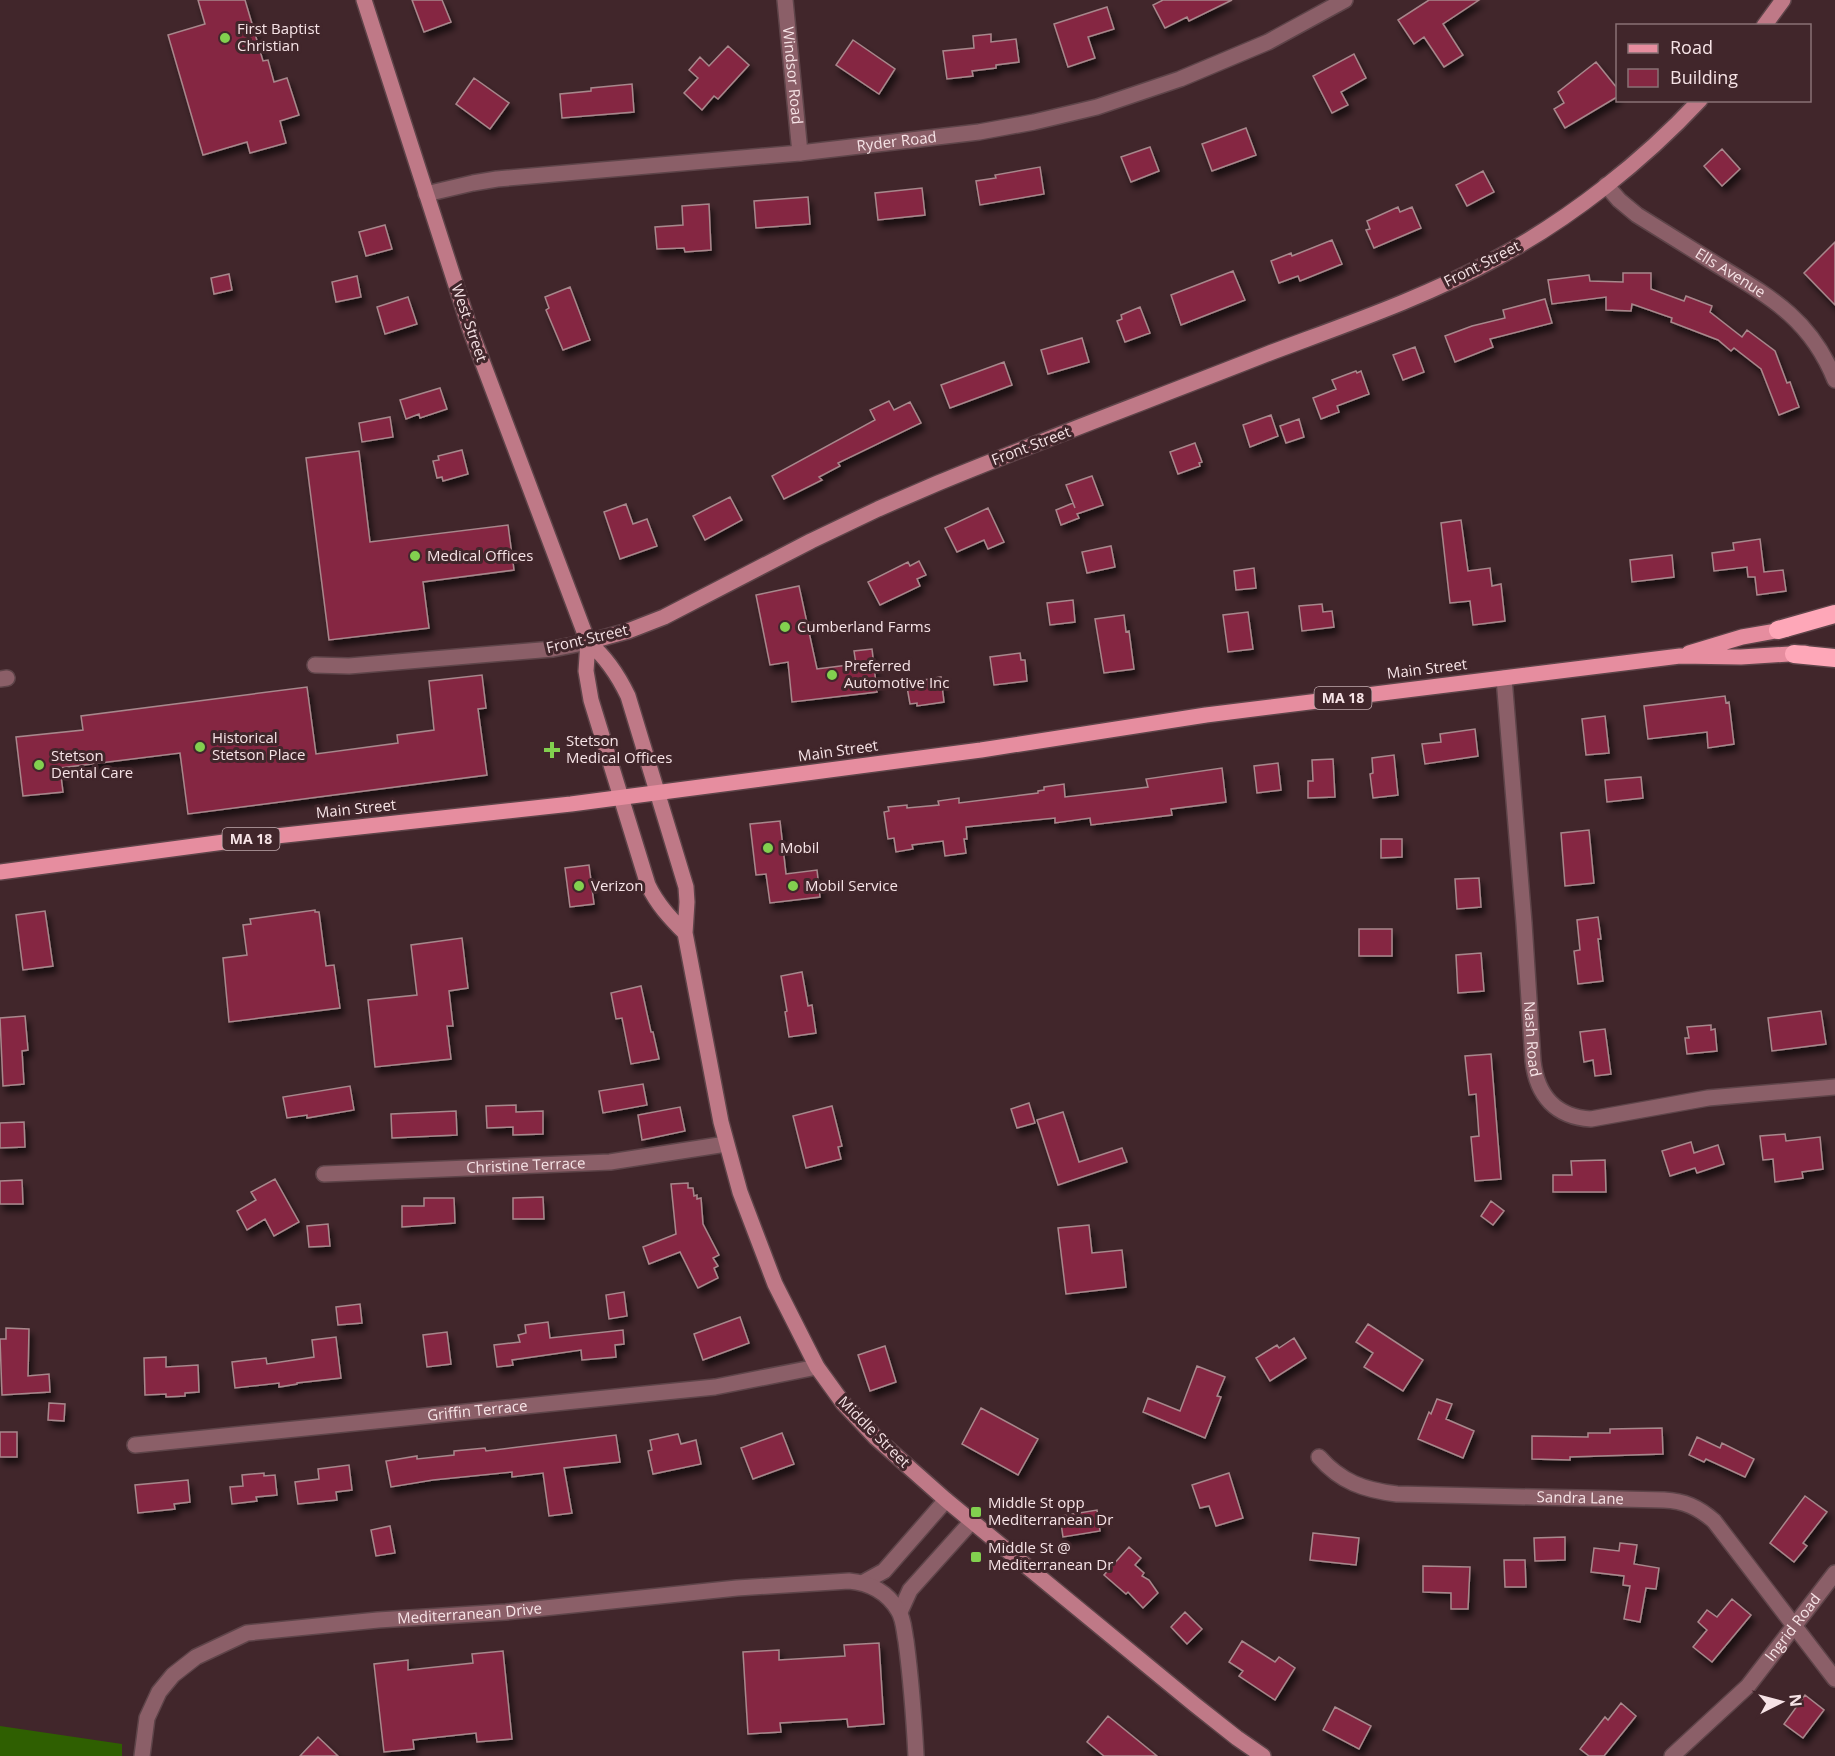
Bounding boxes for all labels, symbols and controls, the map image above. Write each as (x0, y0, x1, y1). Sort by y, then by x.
place label: First Baptist Christian (237, 18, 320, 55)
legend (1616, 24, 1811, 102)
street label: Windsor Road (779, 26, 808, 125)
marker: First Baptist Christian (218, 31, 232, 45)
text: Road (1670, 35, 1713, 59)
text: Building (1670, 65, 1738, 89)
street label: Ryder Road (855, 126, 938, 155)
street label: Front Street (1440, 235, 1523, 291)
street label: Ells Avenue (1692, 243, 1770, 301)
street label: West Street (447, 281, 493, 364)
street label: Front Street (988, 421, 1073, 469)
place label: Medical Offices (427, 545, 533, 565)
marker: Medical Offices (408, 549, 422, 563)
place label: Cumberland Farms (797, 616, 931, 636)
street label: Front Street (544, 619, 630, 657)
marker: Cumberland Farms (778, 620, 792, 634)
street label: Main Street (1386, 653, 1468, 683)
place label: Preferred Automotive Inc (844, 655, 949, 692)
marker: Preferred Automotive Inc (825, 668, 839, 682)
road number: MA 18 (1314, 687, 1372, 709)
place label: Historical Stetson Place (212, 727, 305, 764)
place label: Stetson Medical Offices (566, 730, 672, 767)
street label: Main Street (797, 734, 879, 766)
marker: Historical Stetson Place (193, 740, 207, 754)
marker: Stetson Medical Offices (543, 741, 561, 759)
place label: Stetson Dental Care (51, 745, 133, 782)
marker: Stetson Dental Care (32, 758, 46, 772)
street label: Main Street (315, 794, 397, 822)
road number: MA 18 (222, 828, 280, 850)
place label: Mobil (780, 837, 819, 857)
marker: Mobil (761, 841, 775, 855)
place label: Verizon (591, 875, 644, 895)
place label: Mobil Service (805, 875, 898, 895)
marker: Verizon (572, 879, 586, 893)
marker: Mobil Service (786, 879, 800, 893)
street label: Nash Road (1520, 1000, 1547, 1079)
street label: Christine Terrace (466, 1152, 586, 1177)
street label: Middle Street (835, 1391, 915, 1471)
street label: Griffin Terrace (426, 1395, 528, 1425)
street label: Sandra Lane (1537, 1486, 1624, 1508)
place label: Middle St opp Mediterranean Dr (988, 1492, 1113, 1529)
marker: Middle St opp Mediterranean Dr (969, 1505, 983, 1519)
place label: Middle St @ Mediterranean Dr (988, 1537, 1113, 1574)
marker: Middle St @ Mediterranean Dr (969, 1550, 983, 1564)
street label: Ingrid Road (1760, 1589, 1825, 1665)
street label: Mediterranean Drive (396, 1597, 543, 1628)
north arrow (1751, 1672, 1811, 1732)
text: N (1784, 1693, 1808, 1708)

